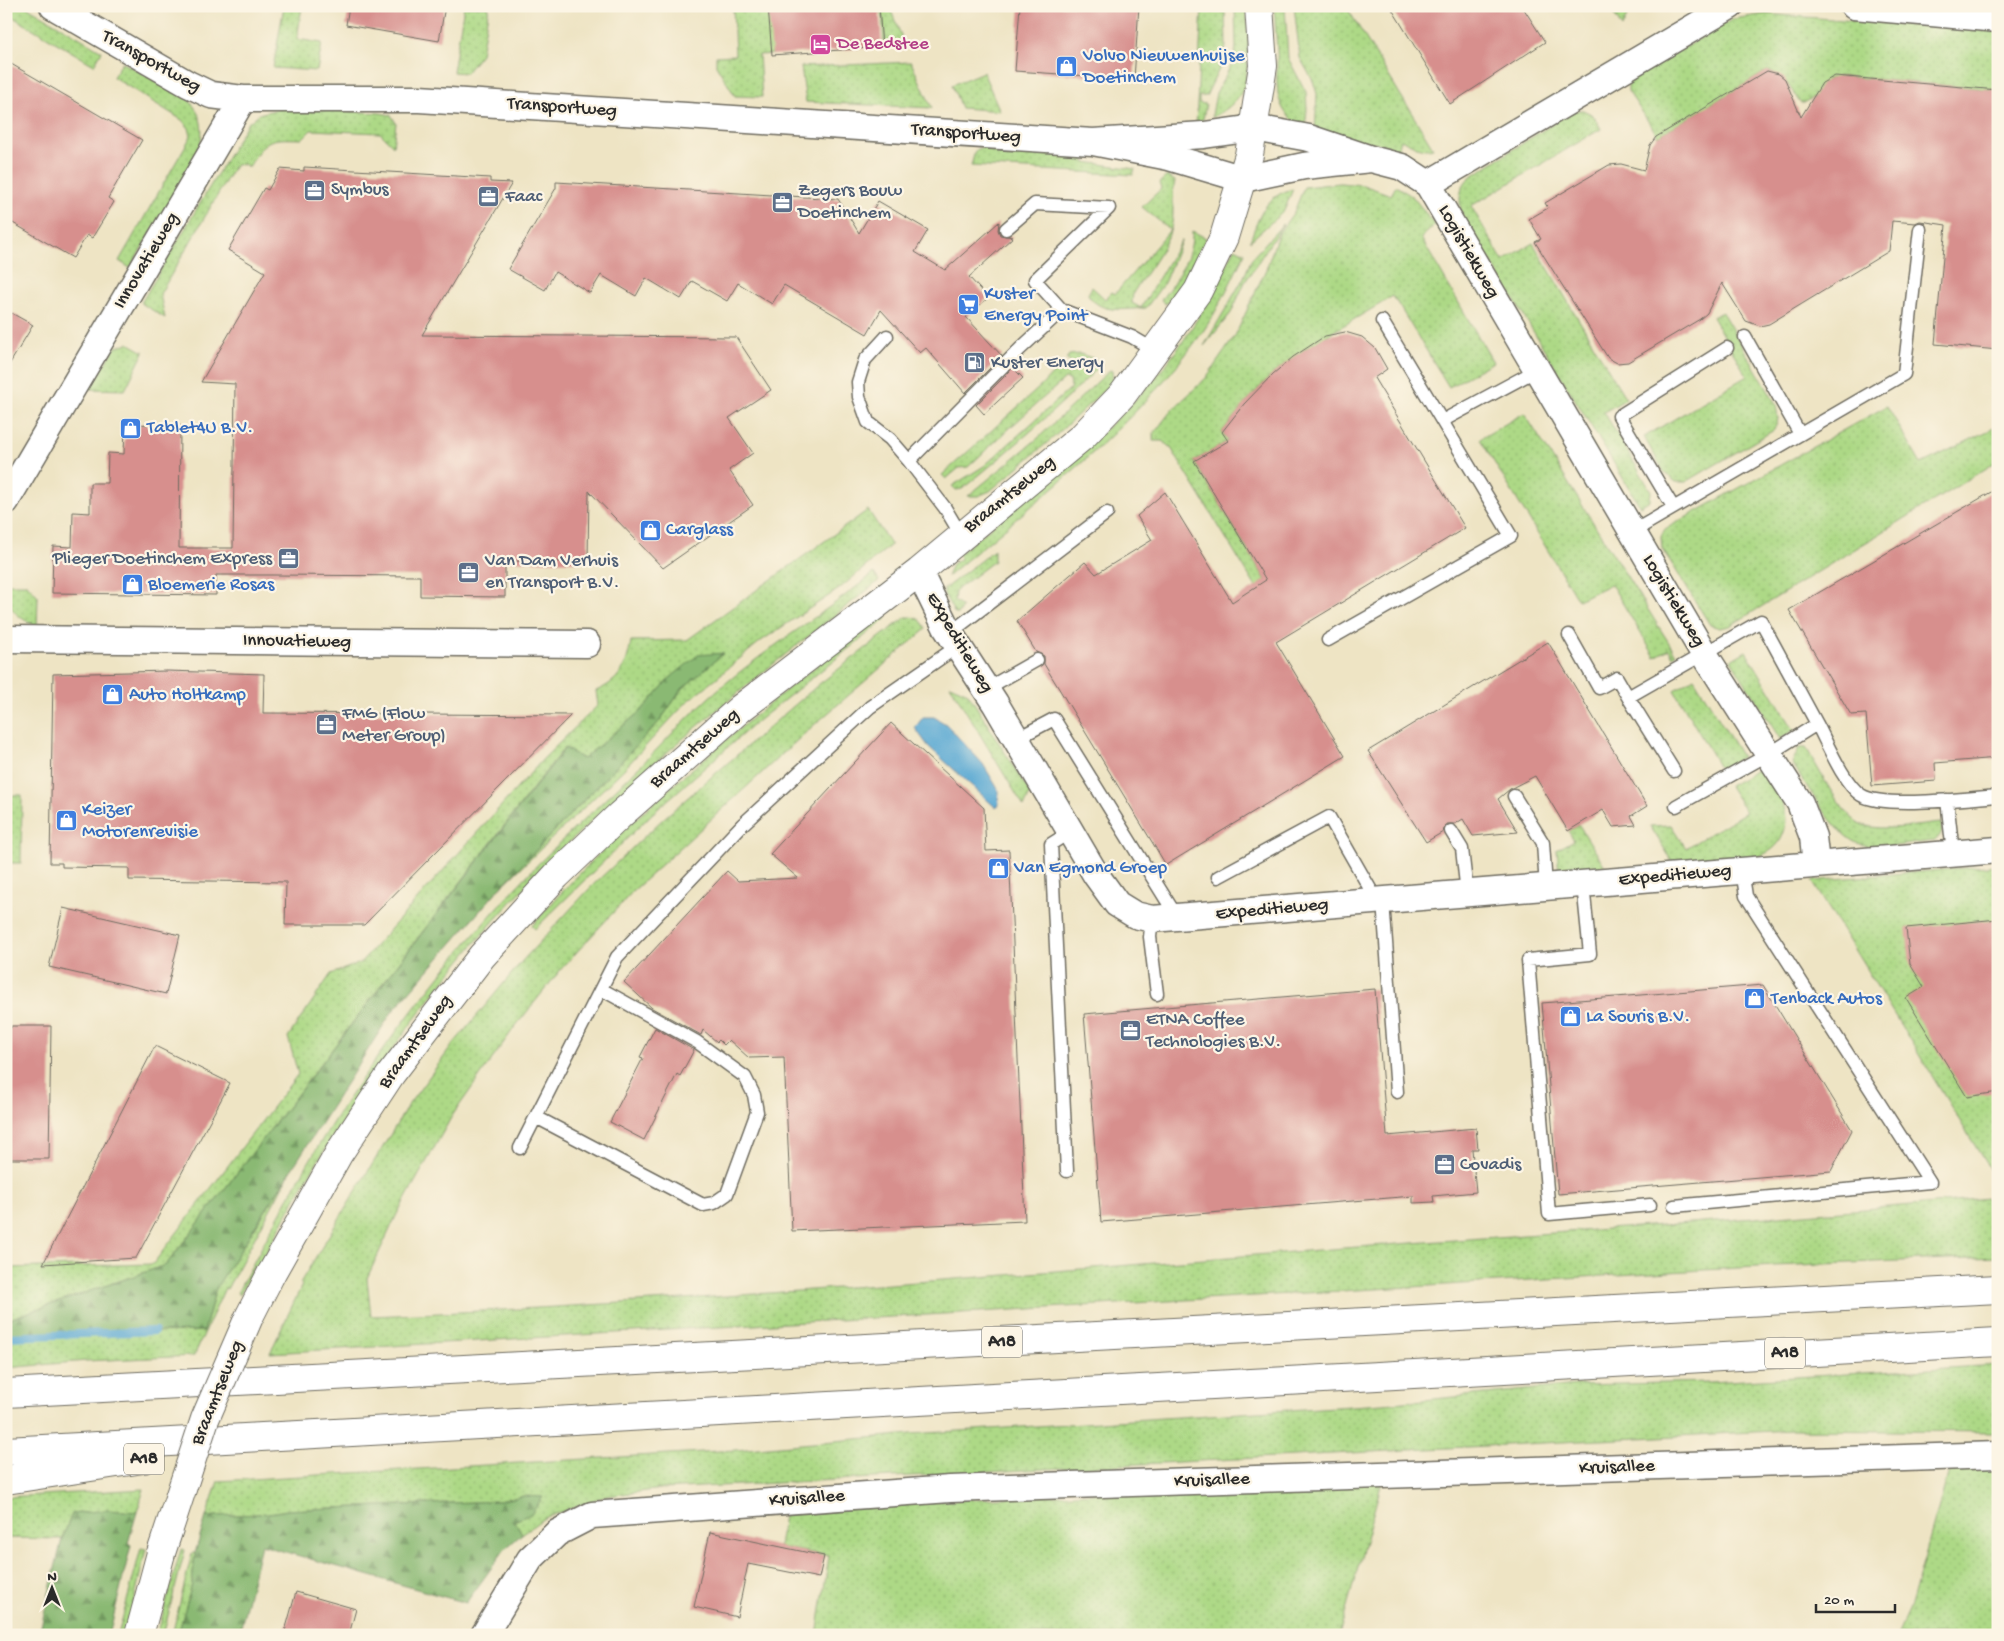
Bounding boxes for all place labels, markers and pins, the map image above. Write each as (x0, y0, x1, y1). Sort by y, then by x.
hotel icon: De Bedstee (809, 32, 833, 56)
place label: De Bedstee (835, 33, 929, 56)
place label: Volvo Nieuwenhuijse Doetinchem (1081, 45, 1245, 90)
shop icon: Volvo Nieuwenhuijse Doetinchem (1055, 55, 1079, 79)
office icon: Symbus (303, 178, 327, 202)
place label: Symbus (331, 179, 390, 202)
place label: Zegers Bouw Doetinchem (796, 180, 902, 225)
office icon: Faac (477, 185, 501, 209)
place label: Faac (504, 186, 543, 209)
office icon: Zegers Bouw Doetinchem (770, 190, 794, 214)
place label: Kuster Energy Point (984, 283, 1090, 328)
supermarket icon: Kuster Energy Point (956, 293, 980, 317)
fuel station icon: Kuster Energy (963, 351, 987, 375)
place label: Kuster Energy (991, 352, 1104, 375)
shop icon: Tablet4U B.V. (119, 416, 143, 440)
place label: Tablet4U B.V. (146, 417, 253, 440)
shop icon: Carglass (638, 518, 662, 542)
place label: Carglass (666, 519, 734, 542)
office icon: Plieger Doetinchem Express (276, 547, 300, 571)
place label: Plieger Doetinchem Express (51, 548, 273, 571)
place label: Van Dam Verhuis en Transport B.V. (484, 550, 619, 595)
office icon: Van Dam Verhuis en Transport B.V. (457, 560, 481, 584)
shop icon: Bloemerie Rosas (120, 573, 144, 597)
place label: Bloemerie Rosas (147, 574, 275, 597)
shop icon: Auto Holtkamp (101, 683, 125, 707)
place label: Auto Holtkamp (129, 684, 246, 707)
place label: FMG (Flow Meter Group) (341, 703, 446, 748)
office icon: FMG (Flow Meter Group) (314, 713, 338, 737)
place label: Keizer Motorenrevisie (82, 799, 198, 844)
shop icon: Keizer Motorenrevisie (54, 809, 78, 833)
shop icon: Van Egmond Groep (986, 856, 1010, 880)
place label: Van Egmond Groep (1013, 857, 1168, 880)
shop icon: Tenback Autos (1743, 987, 1767, 1011)
place label: Tenback Autos (1770, 988, 1883, 1011)
shop icon: La Souris B.V. (1558, 1005, 1582, 1029)
place label: La Souris B.V. (1586, 1006, 1690, 1029)
place label: ETNA Coffee Technologies B.V. (1145, 1009, 1281, 1054)
office icon: ETNA Coffee Technologies B.V. (1118, 1019, 1142, 1043)
office icon: Covadis (1432, 1153, 1456, 1177)
place label: Covadis (1460, 1154, 1522, 1177)

